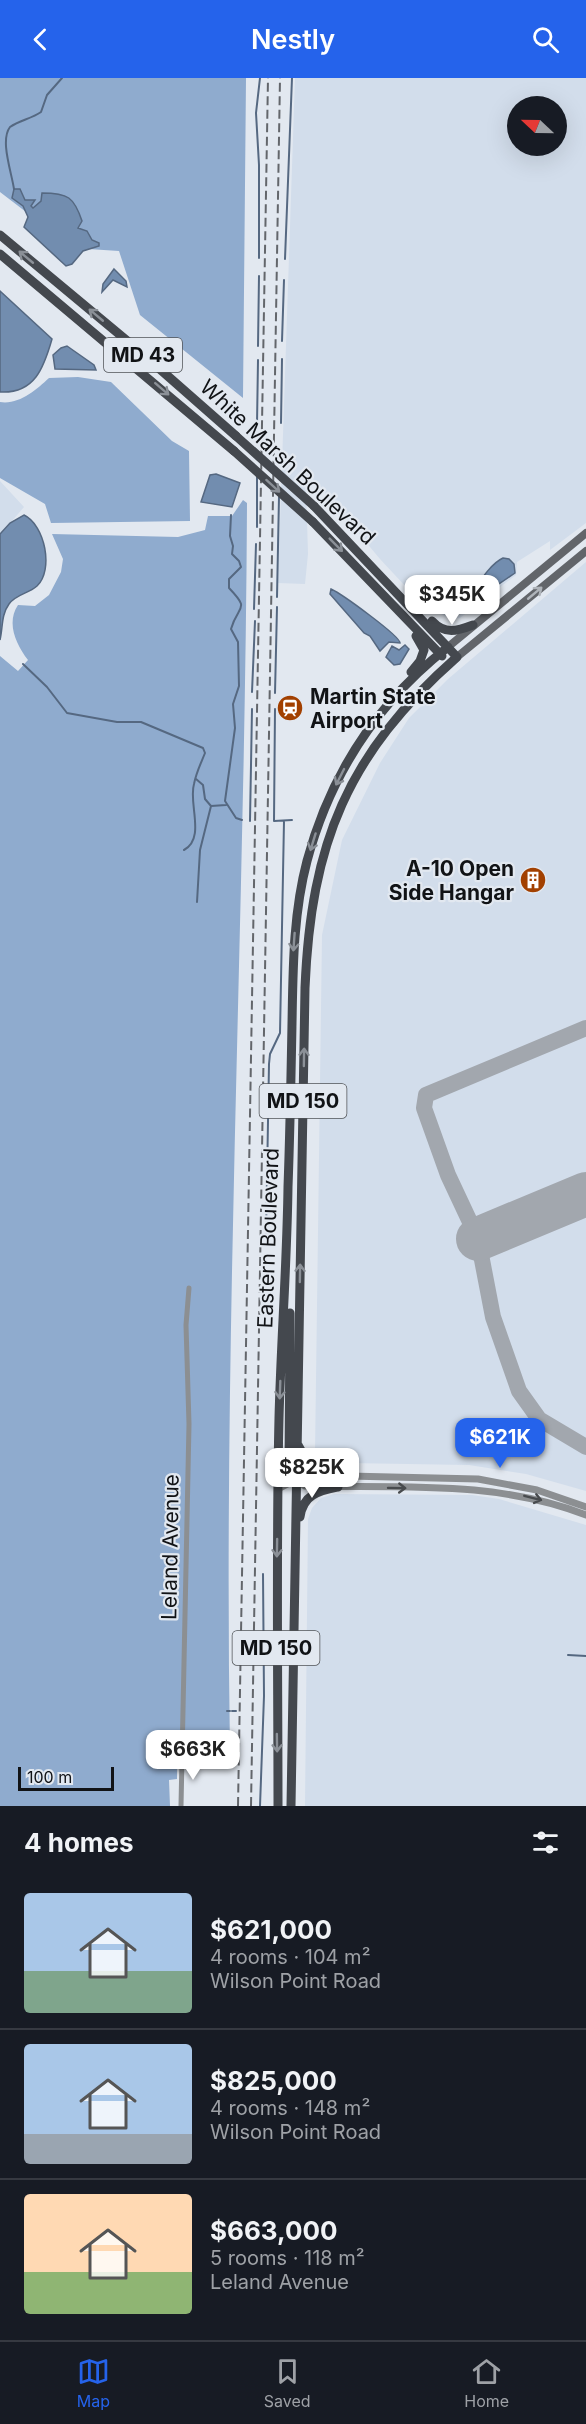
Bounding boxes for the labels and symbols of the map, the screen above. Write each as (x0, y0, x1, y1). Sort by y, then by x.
north arrow (507, 96, 567, 156)
one-way arrow (18, 251, 34, 264)
one-way arrow (88, 309, 104, 322)
road number: MD 43 (104, 338, 182, 372)
street label: White Marsh Boulevard (195, 374, 381, 550)
one-way arrow (154, 382, 169, 396)
one-way arrow (265, 479, 280, 493)
one-way arrow (329, 538, 343, 553)
pin: $345K (410, 575, 494, 626)
one-way arrow (526, 587, 542, 600)
place label: Martin State Airport (310, 684, 436, 733)
station icon: Martin State Airport (275, 693, 305, 723)
one-way arrow (333, 767, 345, 785)
one-way arrow (307, 832, 318, 851)
place label: A-10 Open Side Hangar (389, 856, 514, 905)
building icon: A-10 Open Side Hangar (518, 865, 548, 895)
one-way arrow (289, 931, 300, 951)
one-way arrow (298, 1047, 310, 1067)
road number: MD 150 (260, 1084, 346, 1118)
street label: Eastern Boulevard (252, 1147, 284, 1329)
one-way arrow (294, 1263, 306, 1283)
one-way arrow (274, 1379, 286, 1399)
pin: $621K (458, 1418, 542, 1469)
pin: $825K (270, 1448, 354, 1499)
street label: Leland Avenue (156, 1474, 184, 1620)
one-way arrow (386, 1483, 406, 1494)
one-way arrow (523, 1493, 542, 1505)
one-way arrow (271, 1537, 283, 1557)
road number: MD 150 (232, 1631, 320, 1665)
pin: $663K (151, 1730, 235, 1781)
one-way arrow (271, 1732, 283, 1752)
scale bar (18, 1764, 114, 1792)

